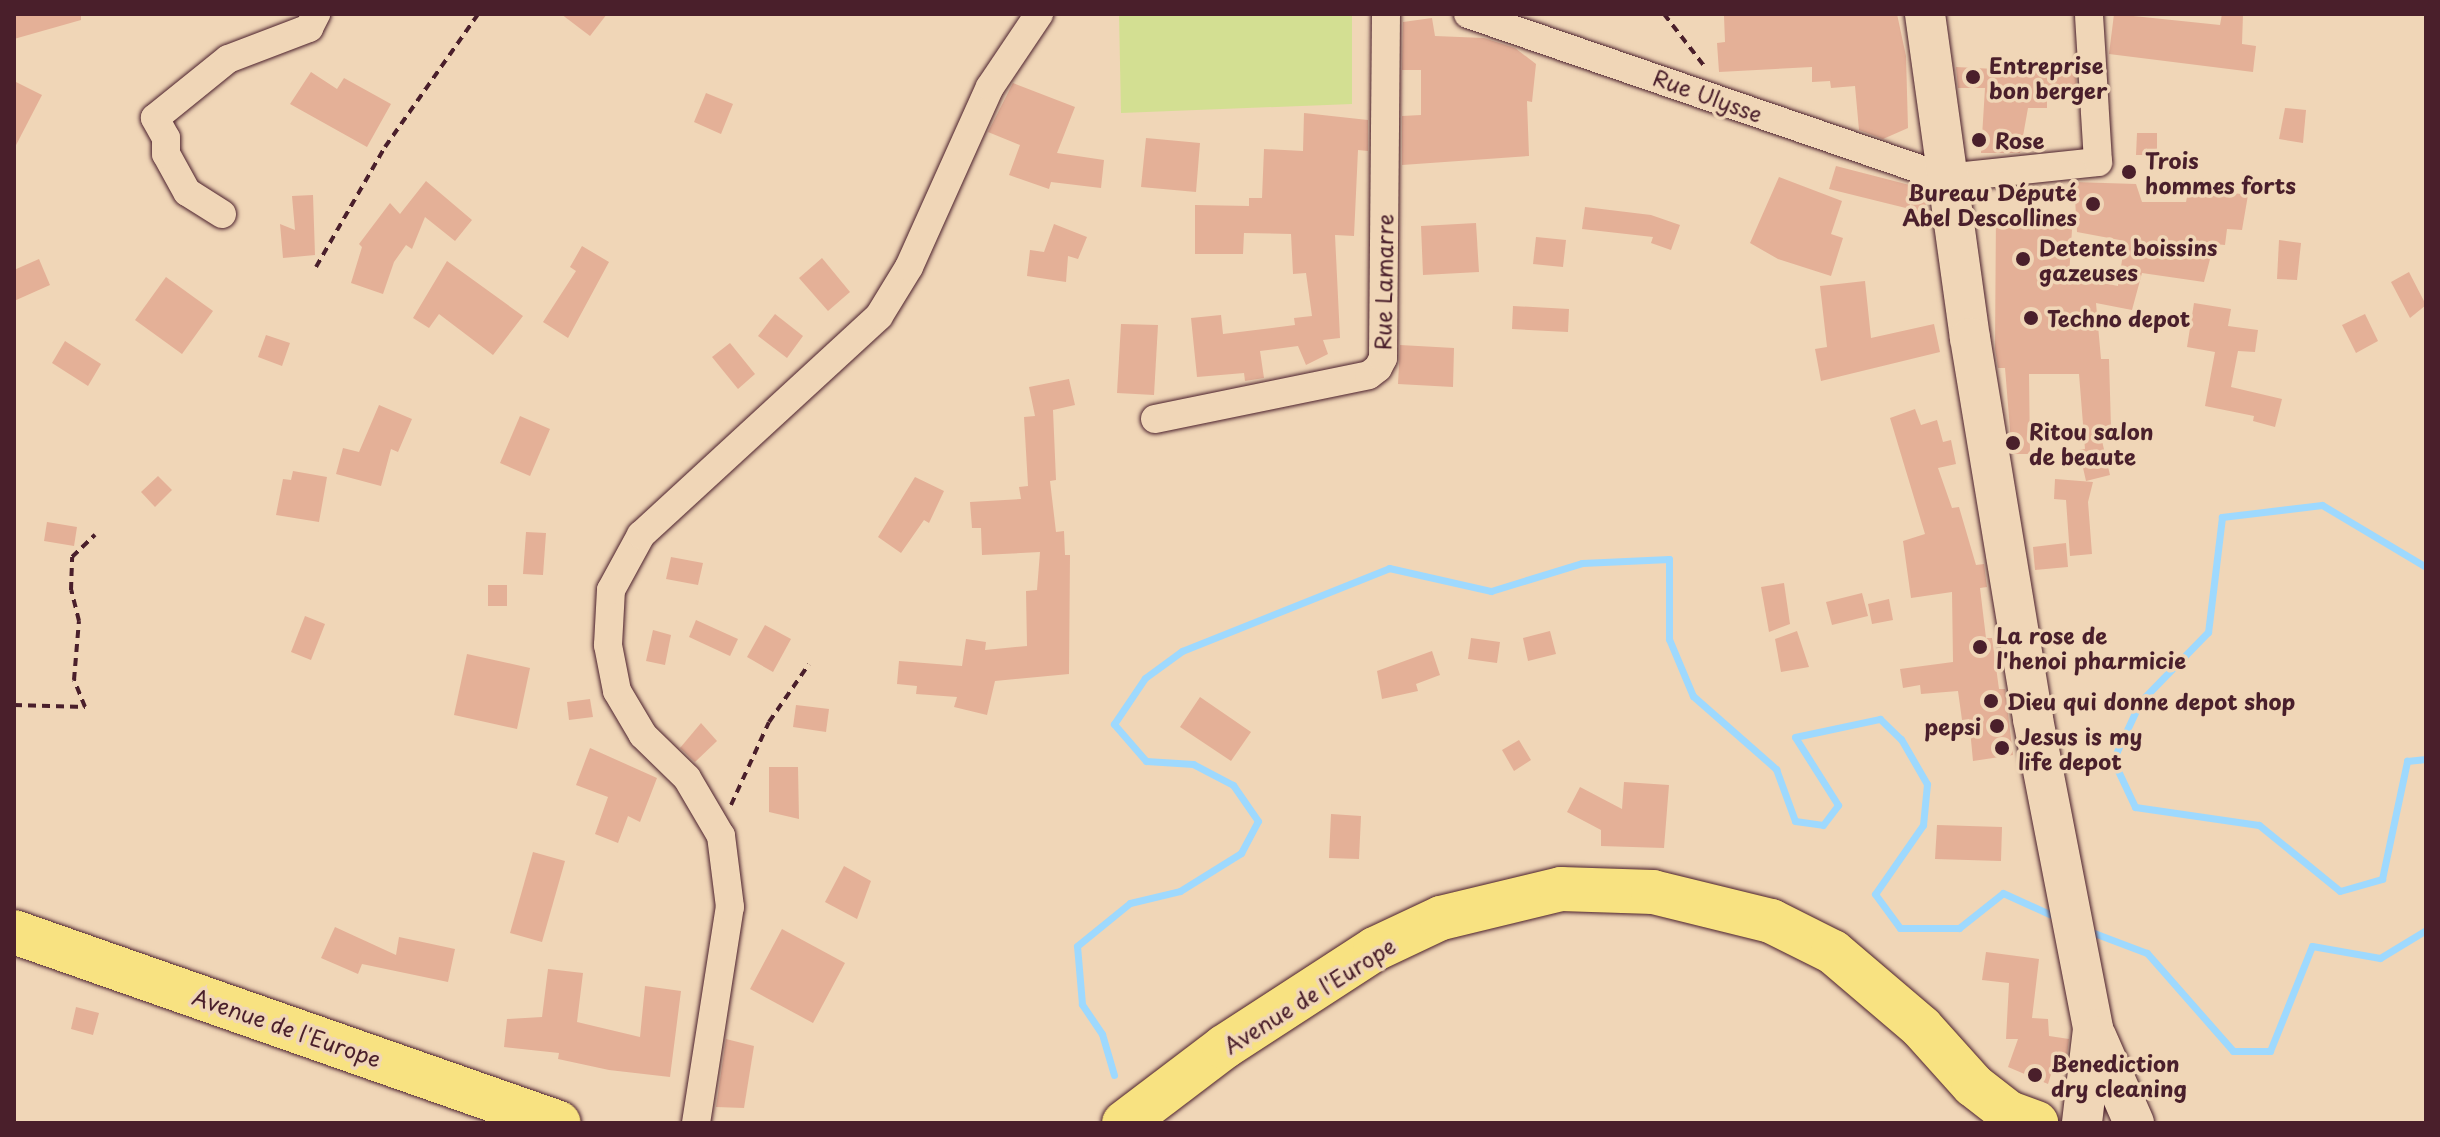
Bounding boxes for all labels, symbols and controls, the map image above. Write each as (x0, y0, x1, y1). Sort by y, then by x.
place label: Entreprise bon berger (1989, 51, 2108, 102)
street label: Rue Ulysse (1649, 63, 1767, 127)
marker: Entreprise bon berger (1964, 68, 1982, 86)
place label: Rose (1995, 127, 2044, 153)
marker: Rose (1970, 131, 1988, 149)
place label: Trois hommes forts (2145, 146, 2297, 198)
marker: Trois hommes forts (2120, 163, 2138, 181)
place label: Bureau Député Abel Descollines (1899, 178, 2077, 230)
marker: Bureau Député Abel Descollines (2084, 195, 2102, 213)
street label: Rue Lamarre (1369, 213, 1397, 351)
place label: Detente boissins gazeuses (2039, 233, 2218, 284)
marker: Detente boissins gazeuses (2014, 250, 2032, 268)
place label: Techno depot (2047, 305, 2191, 331)
marker: Techno depot (2022, 309, 2040, 327)
place label: Ritou salon de beaute (2029, 417, 2154, 468)
marker: Ritou salon de beaute (2004, 434, 2022, 452)
place label: La rose de l'henoi pharmicie (1996, 621, 2186, 672)
marker: La rose de l'henoi pharmicie (1971, 638, 1989, 656)
place label: Dieu qui donne depot shop (2007, 688, 2298, 714)
marker: Dieu qui donne depot shop (1982, 692, 2000, 710)
place label: pepsi (1924, 713, 1981, 739)
marker: pepsi (1988, 717, 2006, 735)
place label: Jesus is my life depot (2018, 722, 2142, 774)
marker: Jesus is my life depot (1993, 739, 2011, 757)
street label: Avenue de l'Europe (1218, 931, 1400, 1059)
street label: Avenue de l'Europe (189, 982, 385, 1072)
place label: Benediction dry cleaning (2051, 1049, 2188, 1100)
marker: Benediction dry cleaning (2026, 1066, 2044, 1084)

